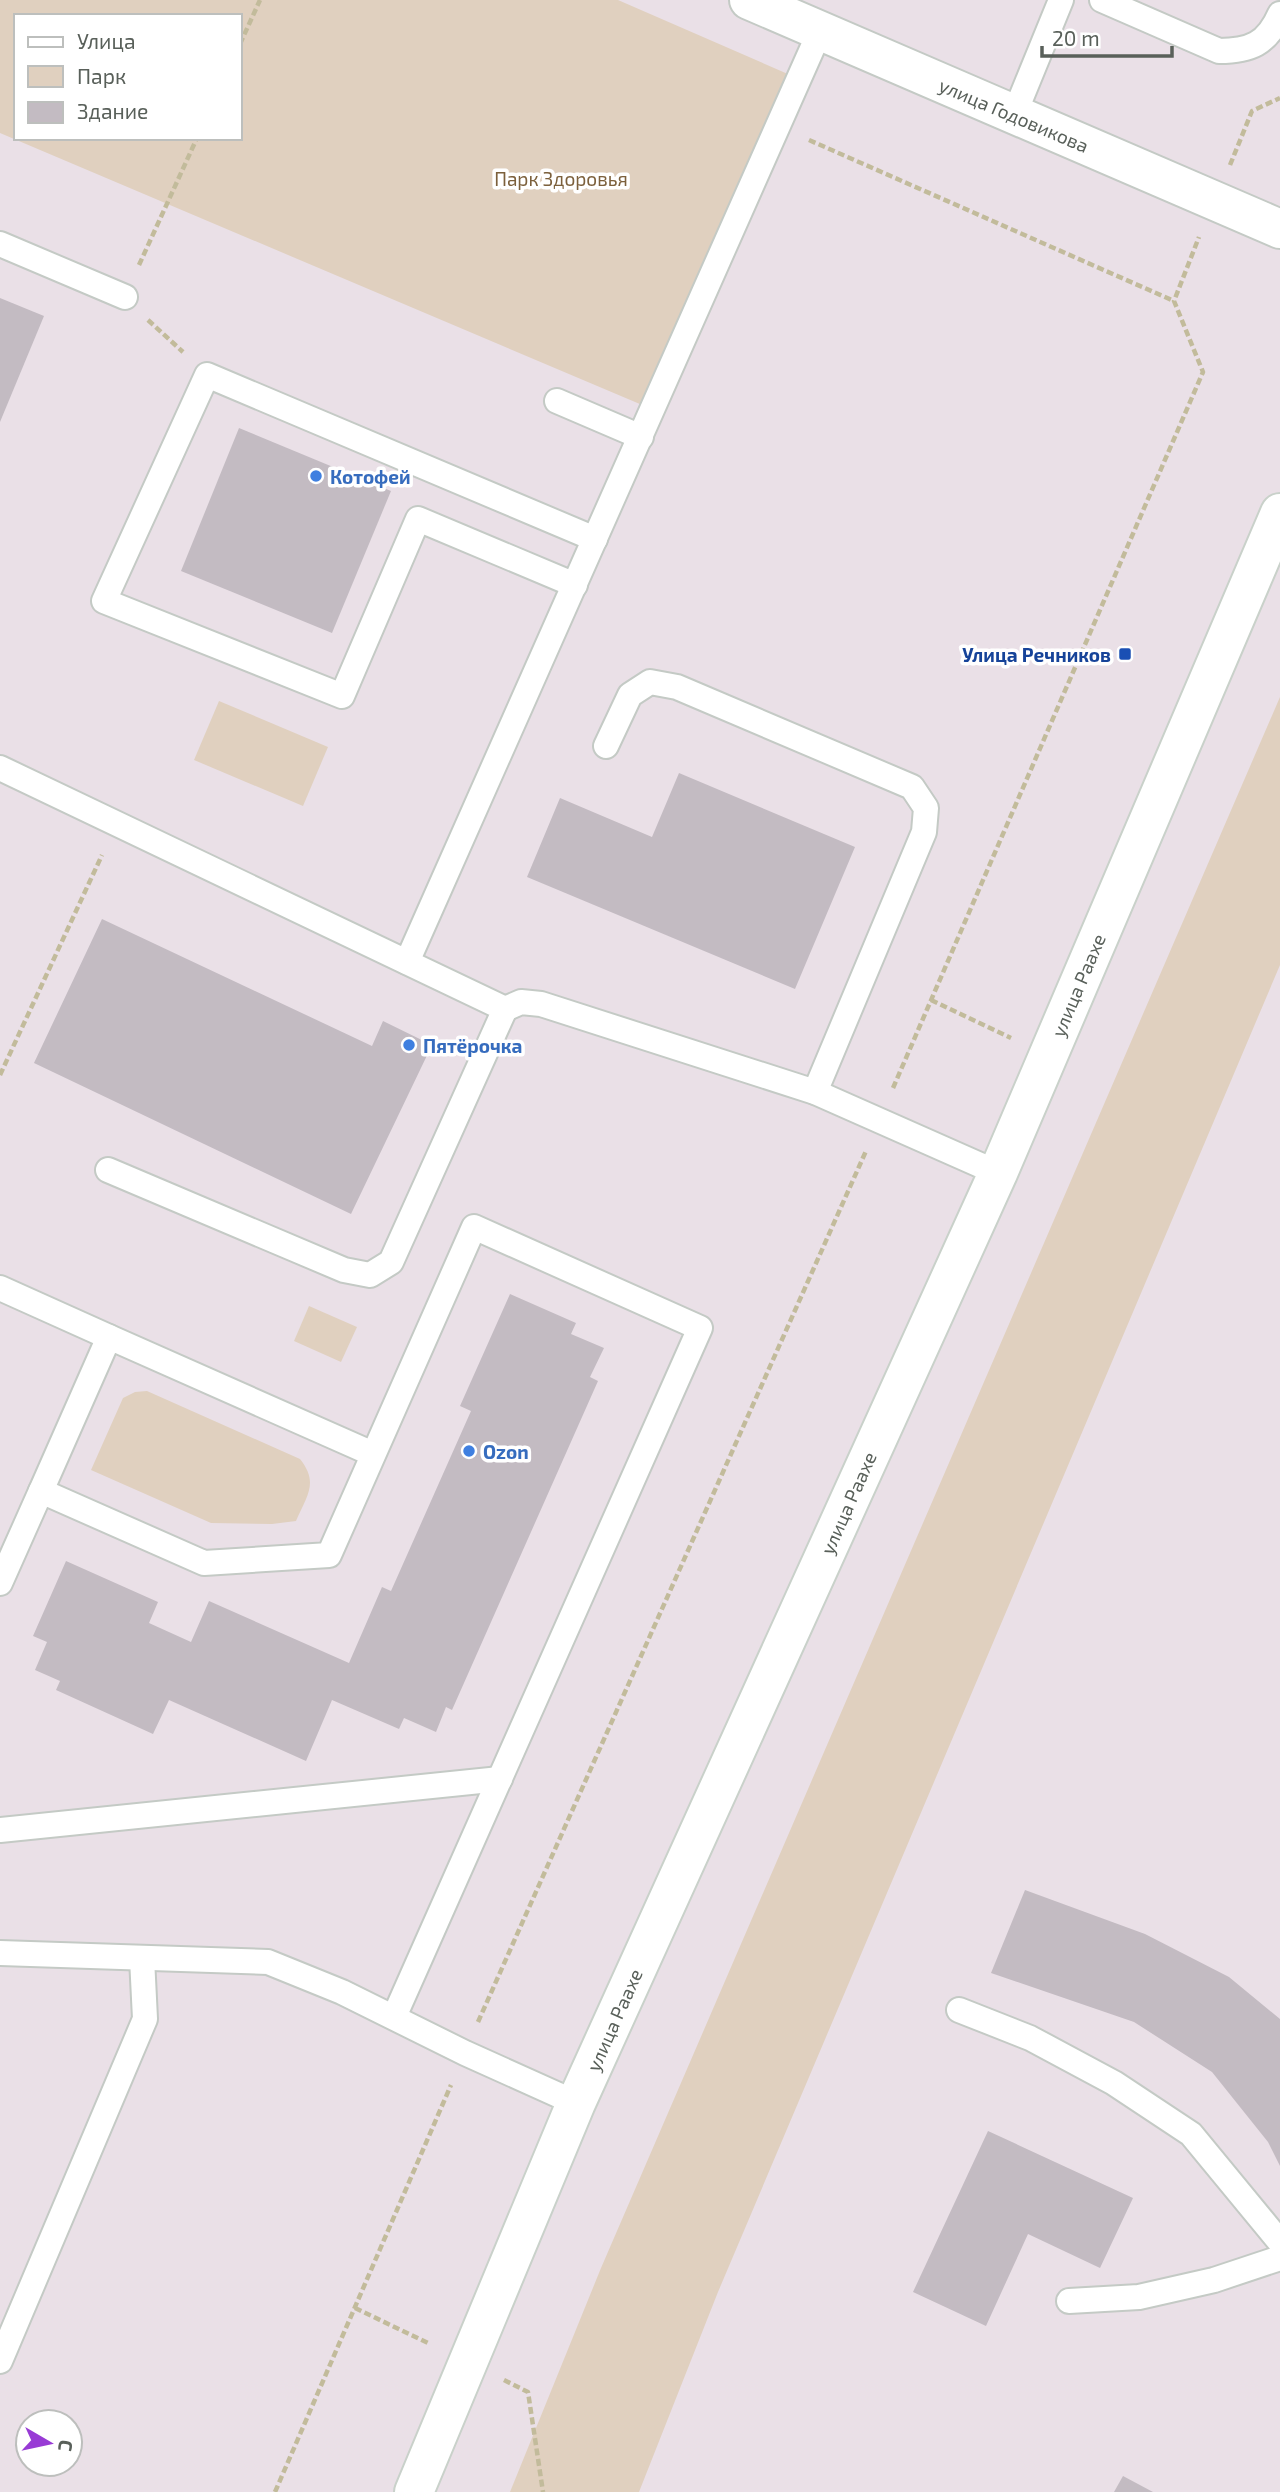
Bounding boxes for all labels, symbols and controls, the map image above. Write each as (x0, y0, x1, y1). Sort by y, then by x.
legend (14, 14, 242, 140)
scale bar (1042, 14, 1172, 58)
text: 20 m (1052, 25, 1100, 50)
text: Улица (77, 28, 136, 53)
text: Парк (77, 63, 126, 88)
street label: улица Годовикова (935, 73, 1092, 158)
text: Здание (77, 98, 148, 123)
park label: Парк Здоровья (494, 167, 628, 190)
place label: Котофей (330, 465, 411, 488)
marker: Котофей (308, 468, 324, 484)
place label: Улица Речников (962, 643, 1111, 666)
marker: Улица Речников (1117, 646, 1133, 662)
street label: улица Раахе (1046, 930, 1111, 1040)
place label: Пятёрочка (423, 1034, 522, 1057)
marker: Пятёрочка (401, 1037, 417, 1053)
place label: Ozon (483, 1440, 529, 1463)
marker: Ozon (461, 1443, 477, 1459)
street label: улица Раахе (815, 1448, 882, 1558)
street label: улица Раахе (581, 1965, 648, 2075)
north arrow (14, 2408, 84, 2478)
text: С (54, 2438, 79, 2453)

